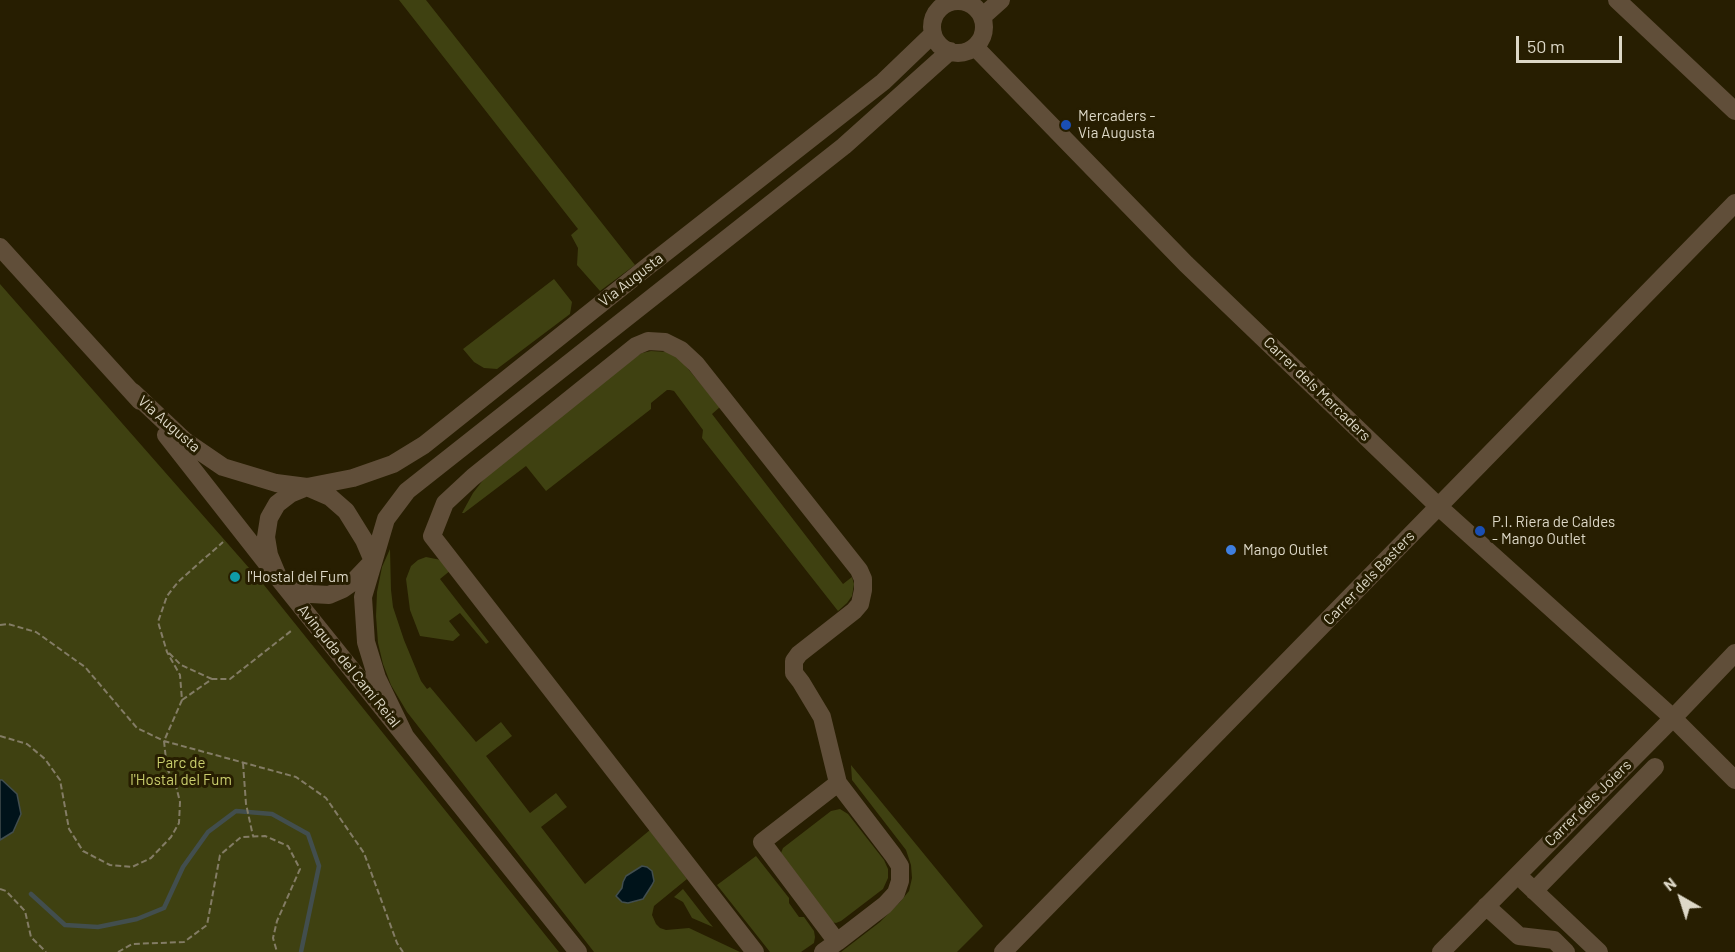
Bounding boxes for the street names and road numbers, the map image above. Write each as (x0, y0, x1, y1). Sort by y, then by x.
street label: Via Augusta (595, 249, 667, 311)
street label: Carrer dels Mercaders (1260, 333, 1374, 445)
street label: Via Augusta (134, 392, 204, 456)
street label: Carrer dels Basters (1320, 527, 1418, 629)
street label: Avinguda del Camí Reial (294, 601, 404, 731)
street label: Carrer dels Joiers (1541, 756, 1635, 850)

